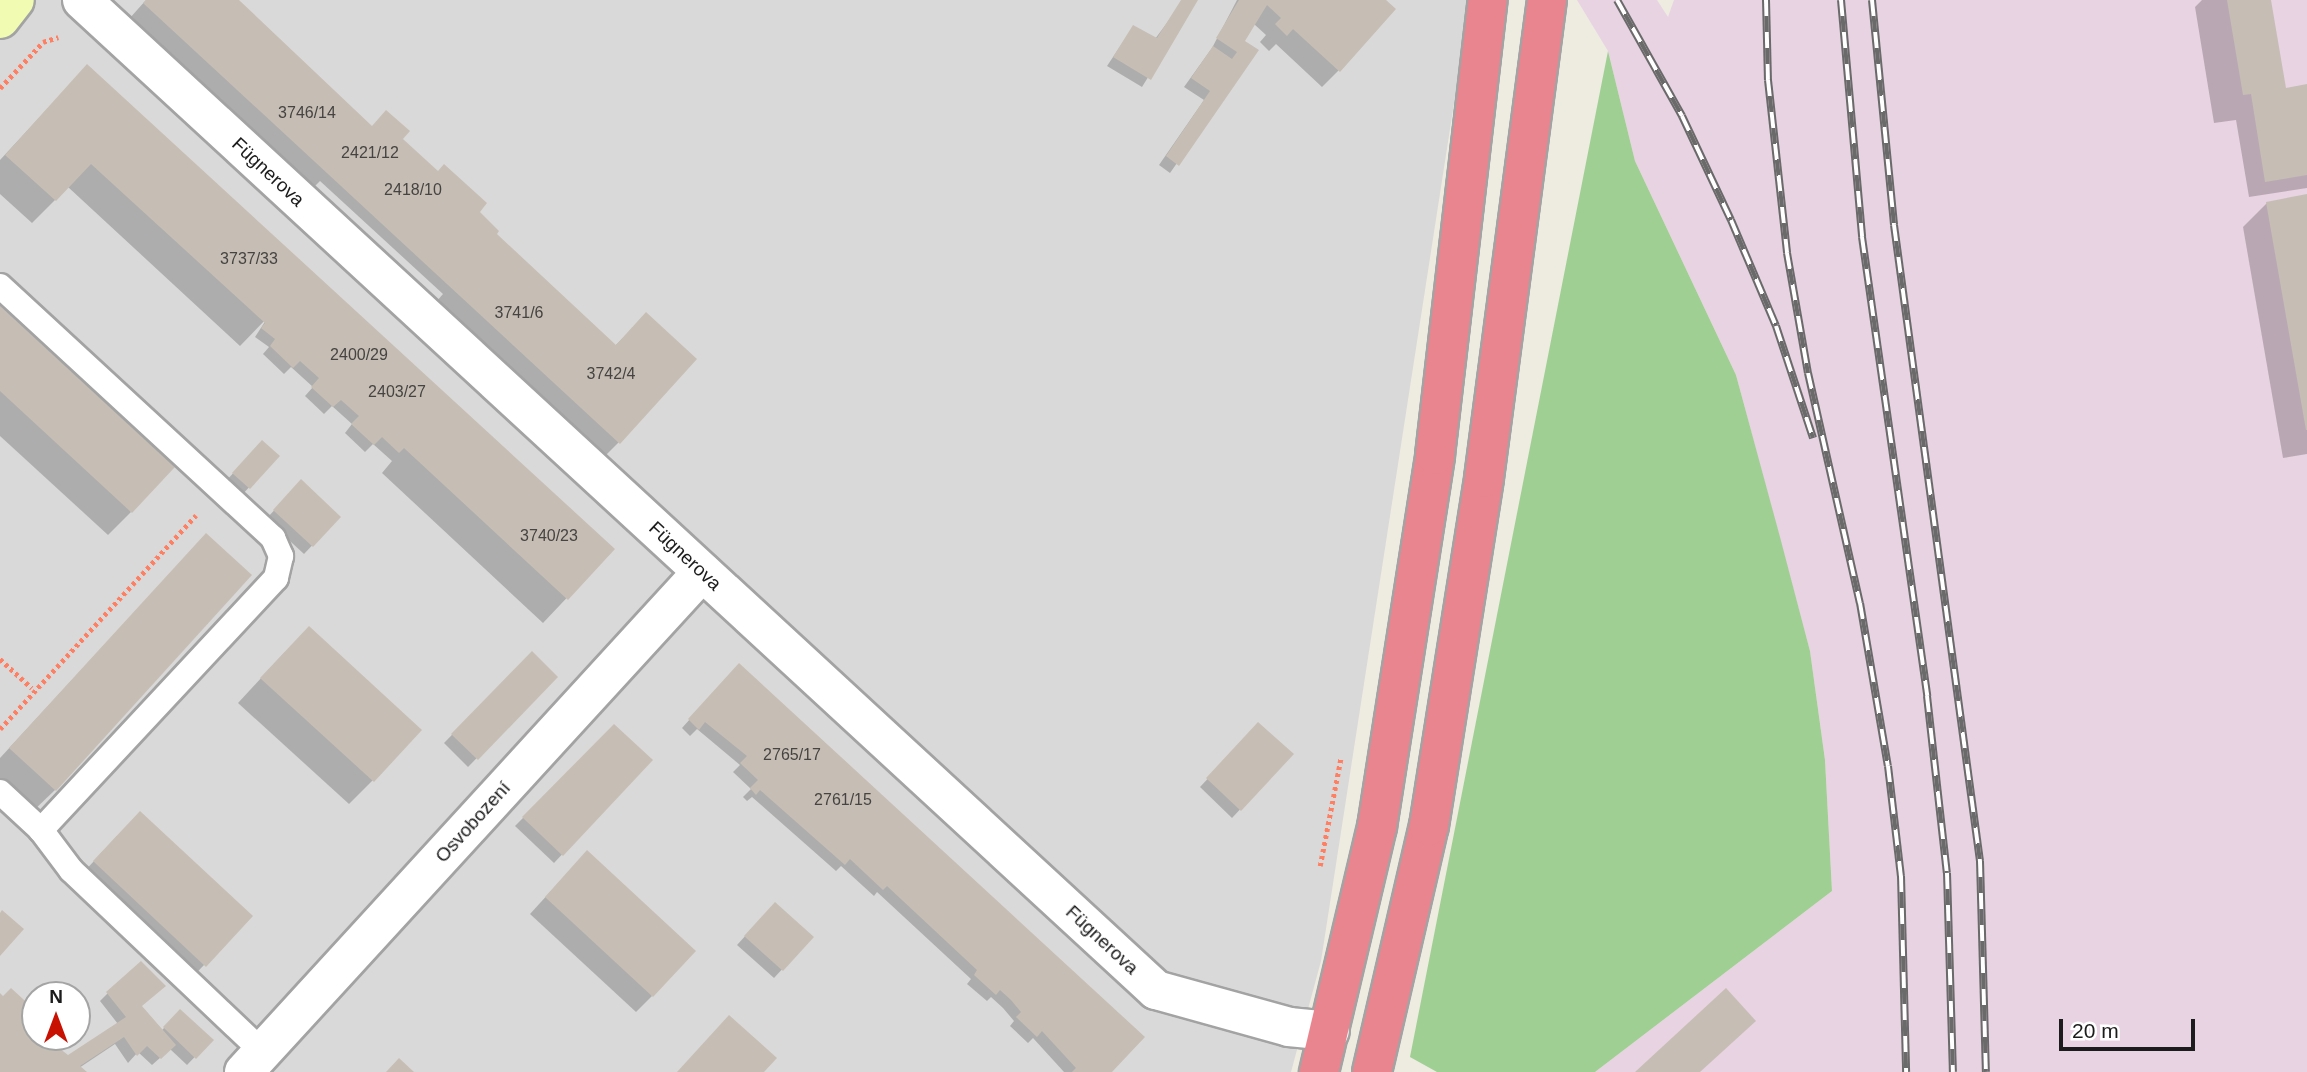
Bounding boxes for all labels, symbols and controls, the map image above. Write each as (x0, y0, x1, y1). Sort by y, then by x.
house number: 3746/14 (278, 103, 336, 123)
street label: Fügnerova (227, 133, 309, 211)
house number: 2421/12 (341, 143, 399, 163)
house number: 2418/10 (384, 180, 442, 200)
house number: 3737/33 (220, 249, 278, 269)
house number: 3741/6 (495, 303, 543, 323)
house number: 2400/29 (330, 345, 388, 365)
house number: 3742/4 (587, 364, 635, 384)
house number: 2403/27 (368, 382, 426, 402)
street label: Fügnerova (644, 517, 726, 595)
house number: 3740/23 (520, 526, 578, 546)
house number: 2765/17 (763, 745, 821, 765)
street label: Osvobození (431, 777, 515, 867)
house number: 2761/15 (814, 790, 872, 810)
street label: Fügnerova (1061, 901, 1143, 979)
north arrow (21, 981, 91, 1051)
text: N (49, 986, 63, 1007)
scale bar (2062, 1006, 2198, 1050)
text: 20 m (2072, 1019, 2119, 1042)

